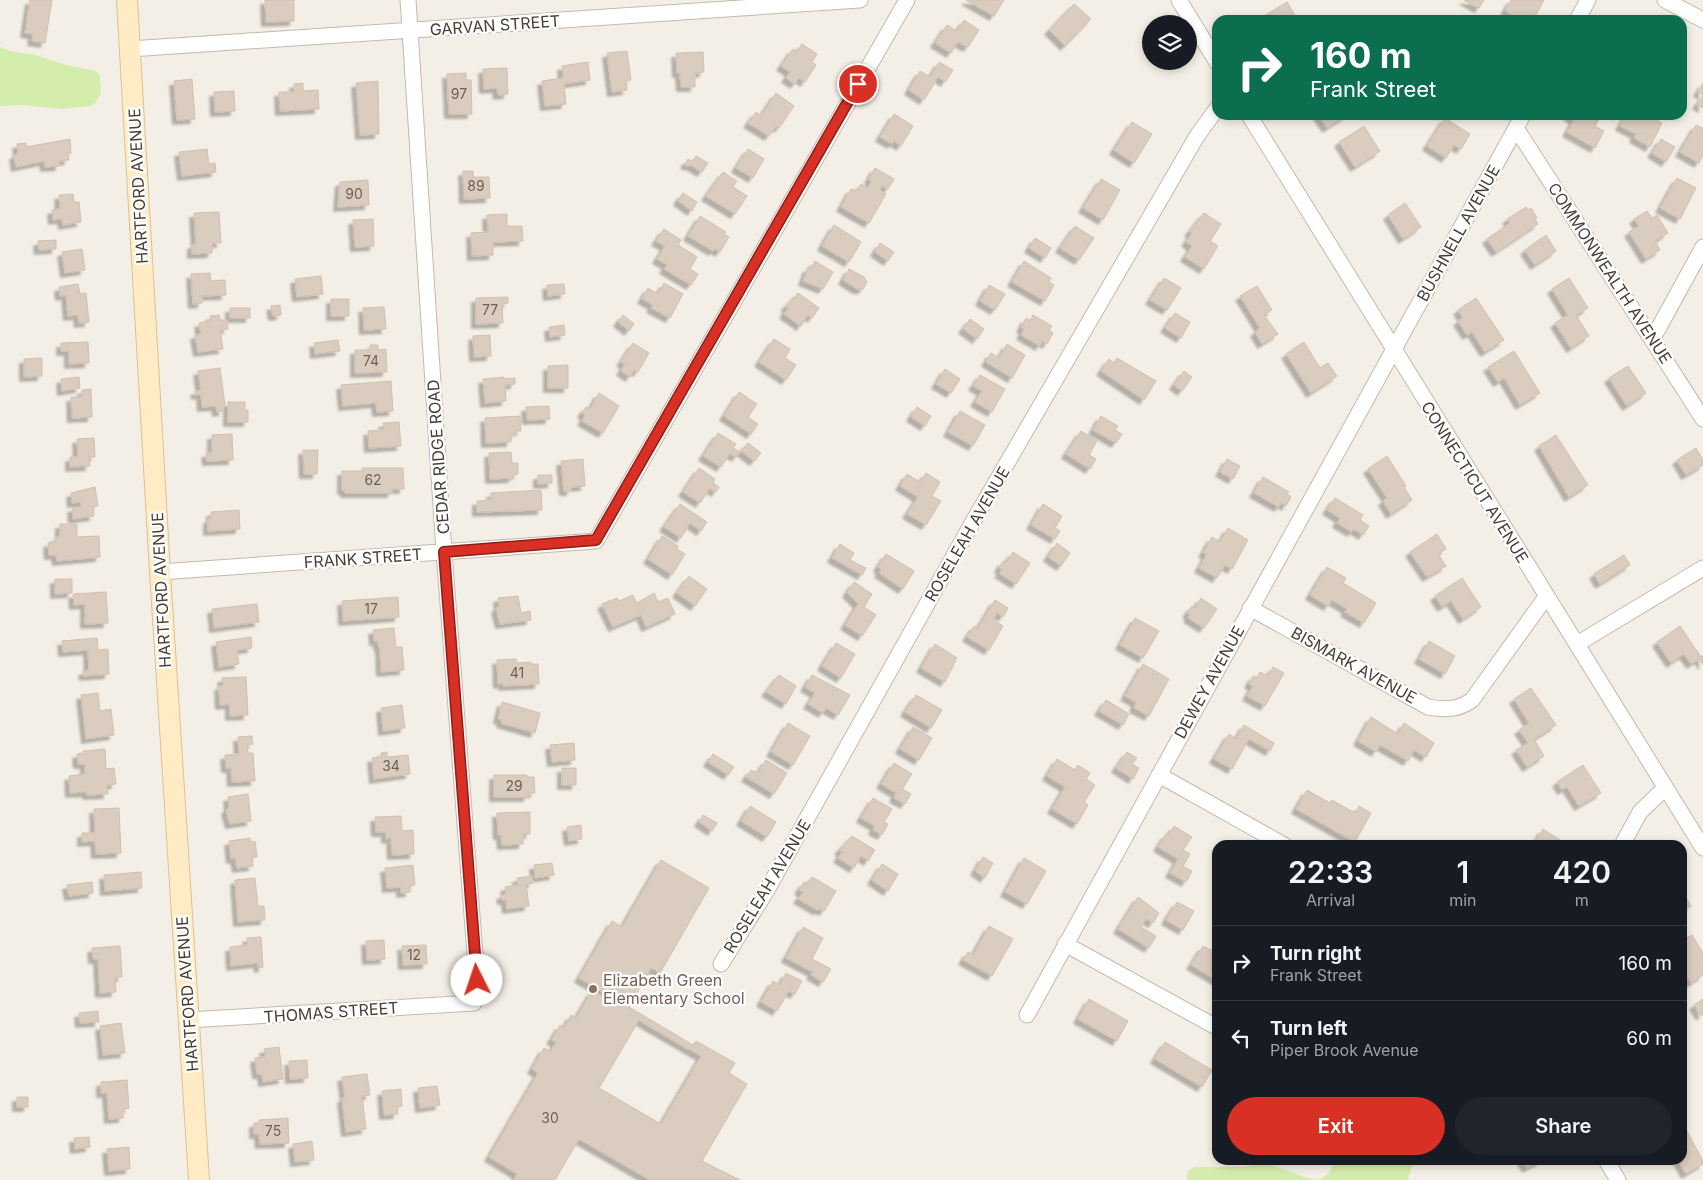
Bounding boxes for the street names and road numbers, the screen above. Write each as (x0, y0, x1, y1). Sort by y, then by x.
street label: GARVAN STREET (429, 10, 561, 40)
street label: HARTFORD AVENUE (124, 108, 152, 264)
street label: BUSHNELL AVENUE (1412, 161, 1504, 305)
street label: COMMONWEALTH AVENUE (1544, 179, 1676, 367)
street label: CEDAR RIDGE ROAD (423, 379, 453, 535)
street label: CONNECTICUT AVENUE (1417, 398, 1533, 566)
street label: ROSELEAH AVENUE (920, 463, 1014, 605)
street label: HARTFORD AVENUE (147, 512, 175, 668)
street label: FRANK STREET (303, 544, 423, 572)
street label: DEWEY AVENUE (1170, 622, 1248, 742)
street label: BISMARK AVENUE (1288, 622, 1420, 708)
street label: ROSELEAH AVENUE (719, 815, 815, 957)
street label: HARTFORD AVENUE (172, 916, 202, 1072)
street label: THOMAS STREET (263, 997, 399, 1027)

